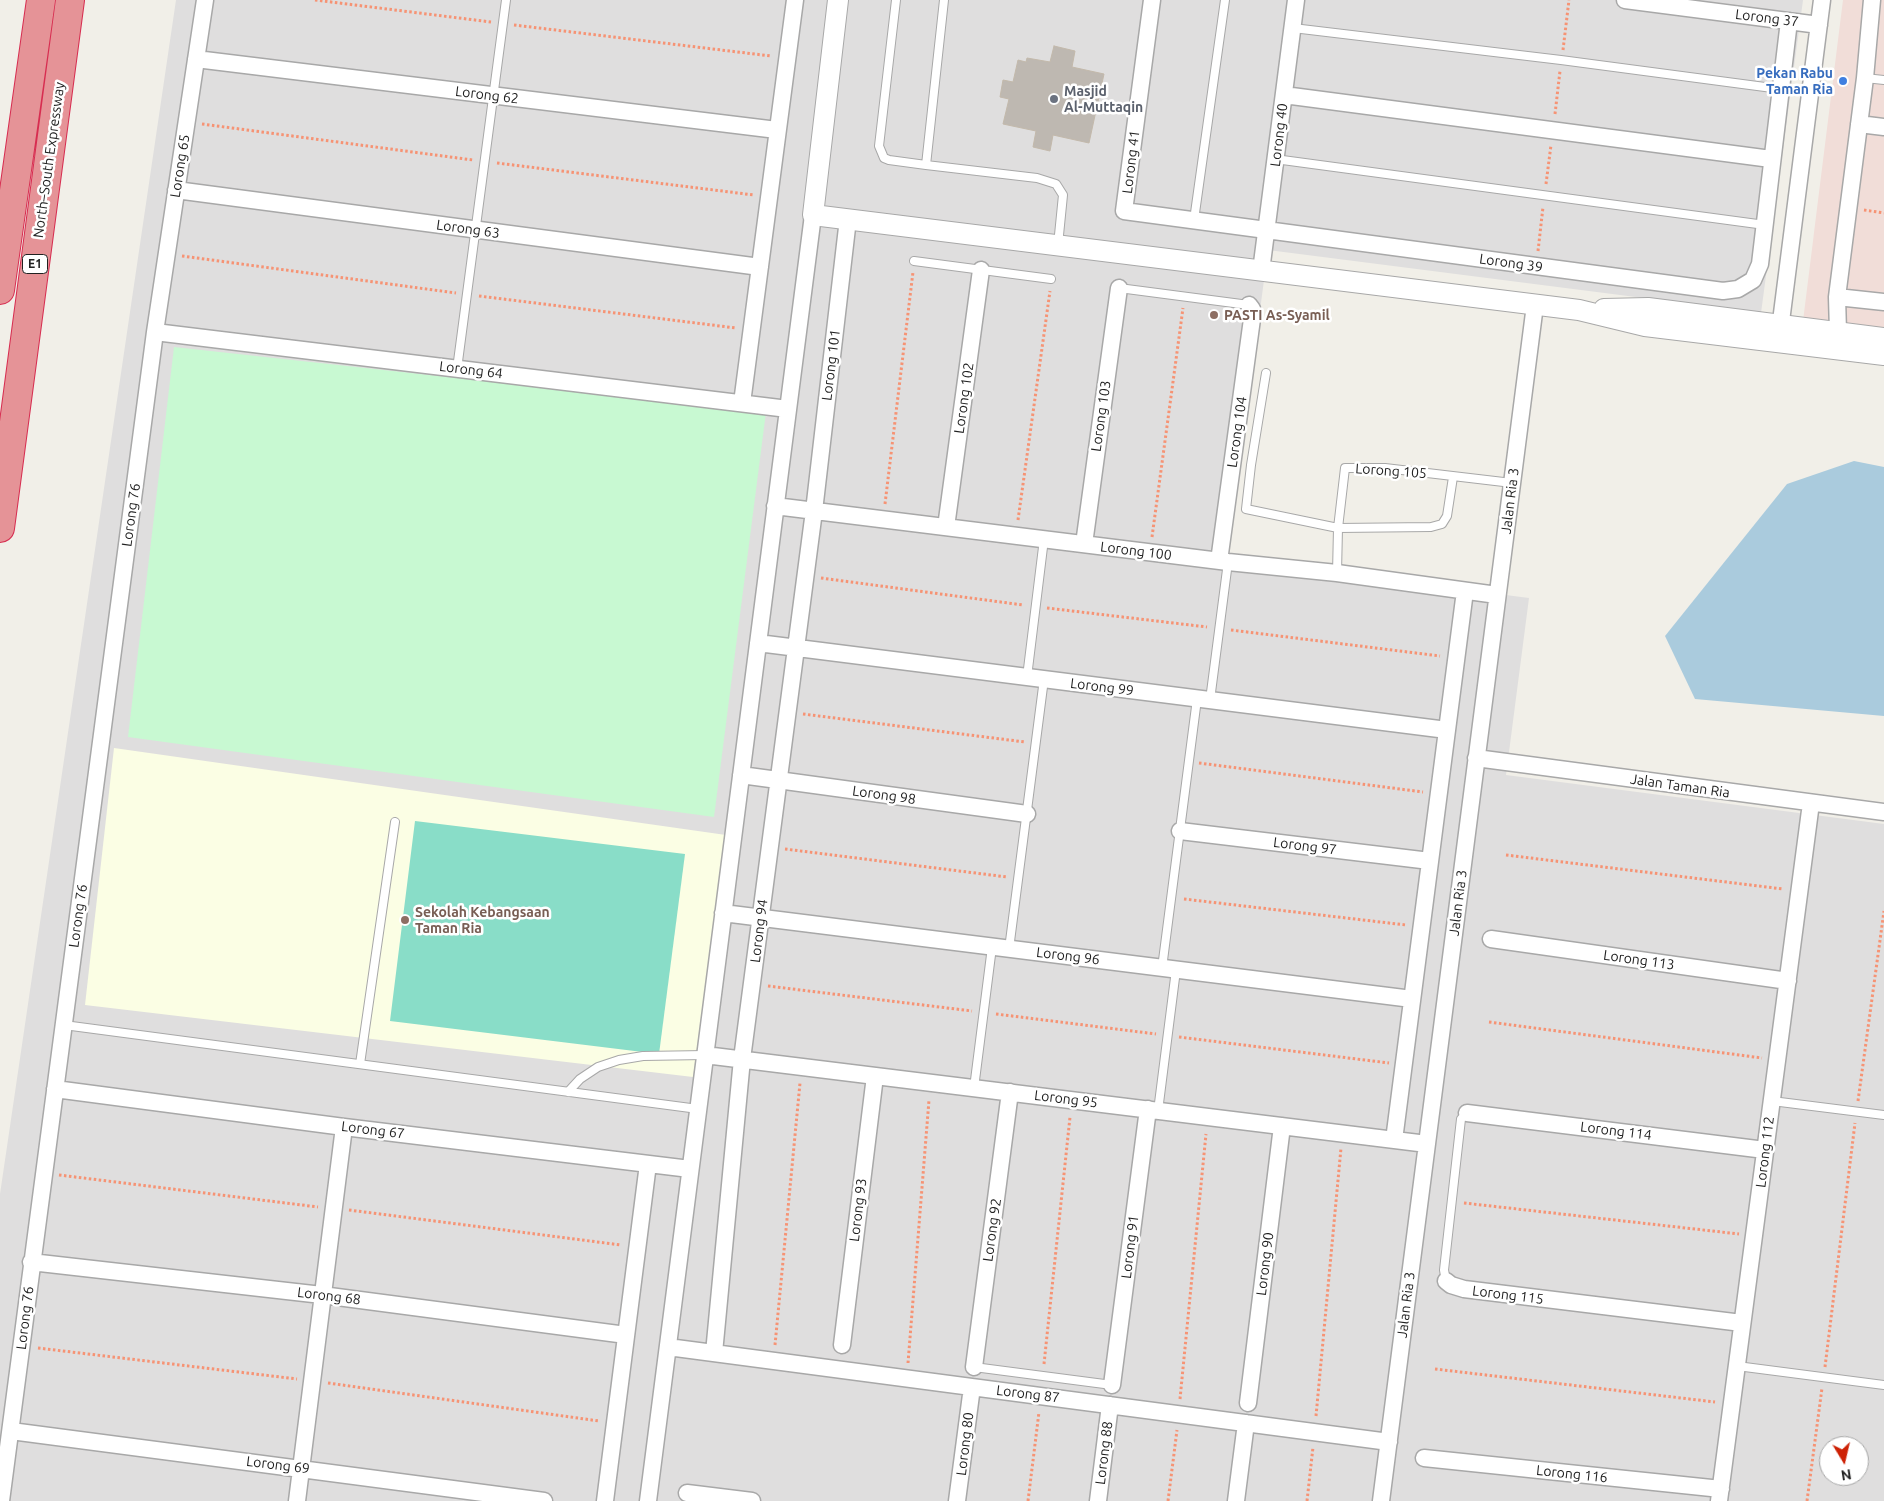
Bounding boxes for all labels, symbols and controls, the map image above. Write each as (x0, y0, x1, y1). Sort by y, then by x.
street label: Lorong 37 (1734, 6, 1800, 30)
place label: Pekan Rabu Taman Ria (1756, 65, 1833, 98)
marker: Pekan Rabu Taman Ria (1837, 75, 1849, 87)
street label: North–South Expressway (30, 81, 68, 239)
street label: Lorong 62 (454, 83, 520, 107)
place label: Masjid Al-Muttaqin (1064, 83, 1143, 115)
marker: Masjid Al-Muttaqin (1048, 93, 1060, 105)
street label: Lorong 40 (1267, 102, 1291, 168)
street label: Lorong 41 (1119, 129, 1143, 195)
street label: Lorong 65 (167, 133, 193, 199)
street label: Lorong 63 (435, 216, 501, 242)
street label: Lorong 39 (1478, 250, 1544, 276)
road number: E1 (22, 254, 48, 274)
place label: PASTI As-Syamil (1224, 307, 1330, 323)
marker: PASTI As-Syamil (1208, 309, 1220, 321)
street label: Lorong 101 (818, 328, 844, 402)
street label: Lorong 64 (438, 358, 504, 382)
street label: Lorong 102 (951, 361, 977, 435)
street label: Lorong 103 (1088, 379, 1114, 453)
street label: Lorong 104 (1224, 395, 1250, 469)
street label: Lorong 105 (1355, 460, 1427, 482)
street label: Jalan Ria 3 (1498, 467, 1522, 535)
street label: Lorong 76 (118, 482, 144, 548)
street label: Lorong 100 (1099, 538, 1173, 564)
street label: Lorong 99 (1069, 675, 1135, 699)
street label: Jalan Taman Ria (1629, 771, 1731, 801)
street label: Lorong 98 (851, 782, 917, 808)
street label: Lorong 97 (1272, 834, 1338, 858)
street label: Jalan Ria 3 (1446, 869, 1470, 937)
street label: Lorong 76 (65, 883, 91, 949)
street label: Lorong 94 (747, 898, 771, 964)
place label: Sekolah Kebangsaan Taman Ria (415, 904, 550, 936)
marker: Sekolah Kebangsaan Taman Ria (399, 914, 411, 926)
street label: Lorong 96 (1035, 944, 1101, 968)
street label: Lorong 113 (1602, 947, 1676, 973)
street label: Lorong 95 (1033, 1087, 1099, 1111)
street label: Lorong 112 (1752, 1115, 1778, 1189)
street label: Lorong 67 (340, 1118, 406, 1142)
street label: Lorong 114 (1579, 1118, 1653, 1144)
street label: Lorong 93 (846, 1177, 870, 1243)
street label: Lorong 92 (979, 1197, 1005, 1263)
street label: Lorong 91 (1118, 1214, 1142, 1280)
street label: Lorong 90 (1253, 1231, 1277, 1297)
street label: Jalan Ria 3 (1394, 1271, 1418, 1339)
street label: Lorong 115 (1471, 1282, 1545, 1308)
street label: Lorong 68 (296, 1284, 362, 1308)
street label: Lorong 76 (13, 1285, 37, 1351)
street label: Lorong 87 (995, 1382, 1061, 1406)
street label: Lorong 80 (953, 1411, 977, 1477)
street label: Lorong 88 (1092, 1420, 1116, 1486)
north arrow (1819, 1436, 1869, 1486)
street label: Lorong 69 (245, 1453, 311, 1477)
street label: Lorong 116 (1535, 1462, 1609, 1486)
text: N (1840, 1466, 1853, 1484)

